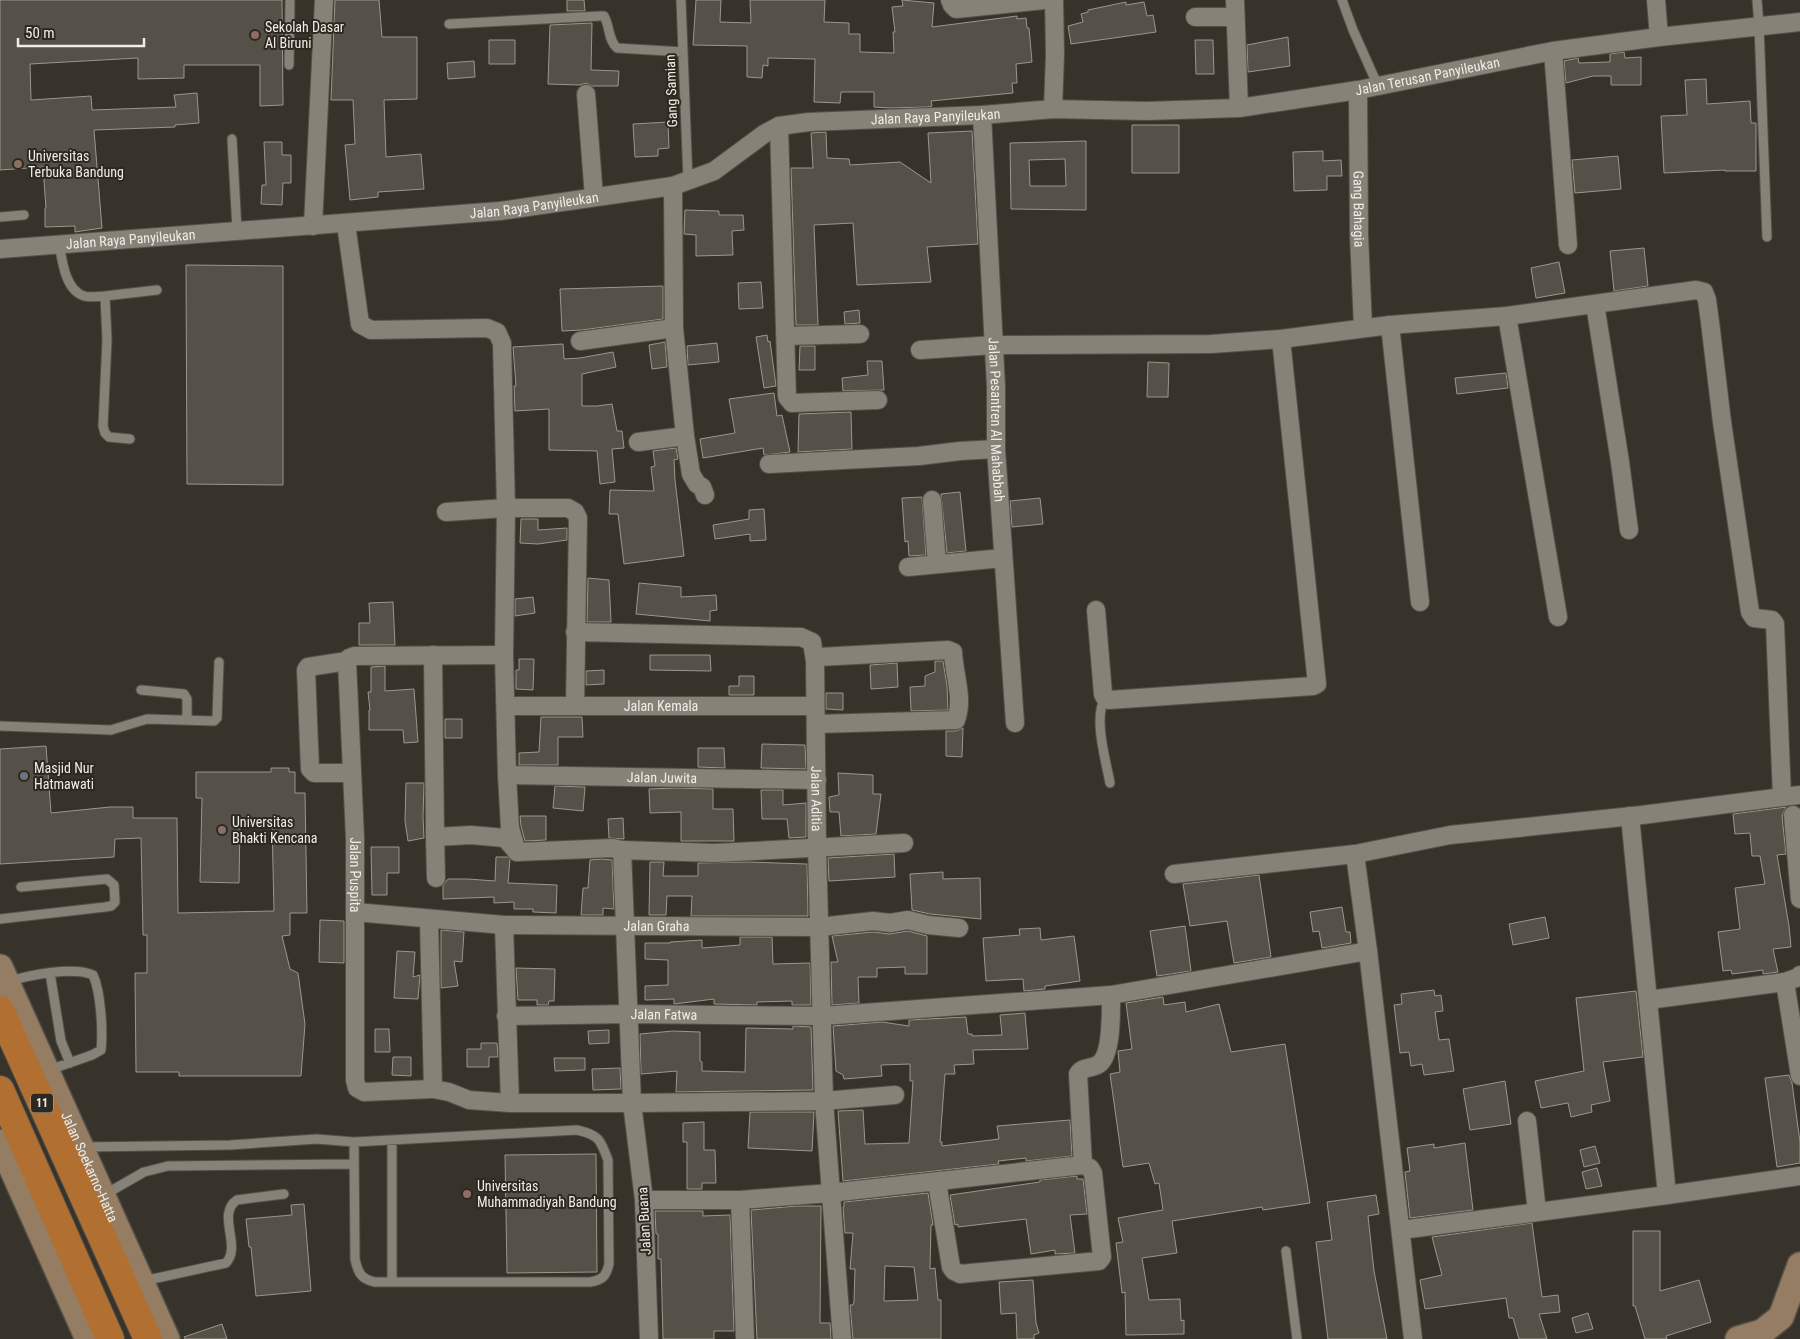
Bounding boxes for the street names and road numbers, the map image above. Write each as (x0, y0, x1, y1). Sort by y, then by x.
street label: Gang Samian (662, 54, 680, 128)
street label: Jalan Terusan Panyileukan (1354, 54, 1501, 98)
street label: Jalan Raya Panyileukan (870, 105, 1001, 127)
street label: Gang Bahagia (1351, 171, 1368, 248)
street label: Jalan Raya Panyileukan (469, 189, 600, 221)
street label: Jalan Raya Panyileukan (65, 226, 196, 252)
street label: Jalan Pesantren Al Mahabbah (985, 337, 1008, 503)
street label: Jalan Kemala (624, 698, 698, 714)
street label: Jalan Aditia (808, 766, 825, 832)
street label: Jalan Juwita (627, 769, 697, 786)
street label: Jalan Puspita (347, 837, 363, 913)
street label: Jalan Graha (623, 918, 689, 934)
street label: Jalan Fatwa (631, 1006, 697, 1023)
road number: 11 (31, 1094, 53, 1112)
street label: Jalan Soekarno-Hatta (58, 1109, 121, 1224)
street label: Jalan Buana (634, 1187, 654, 1255)

